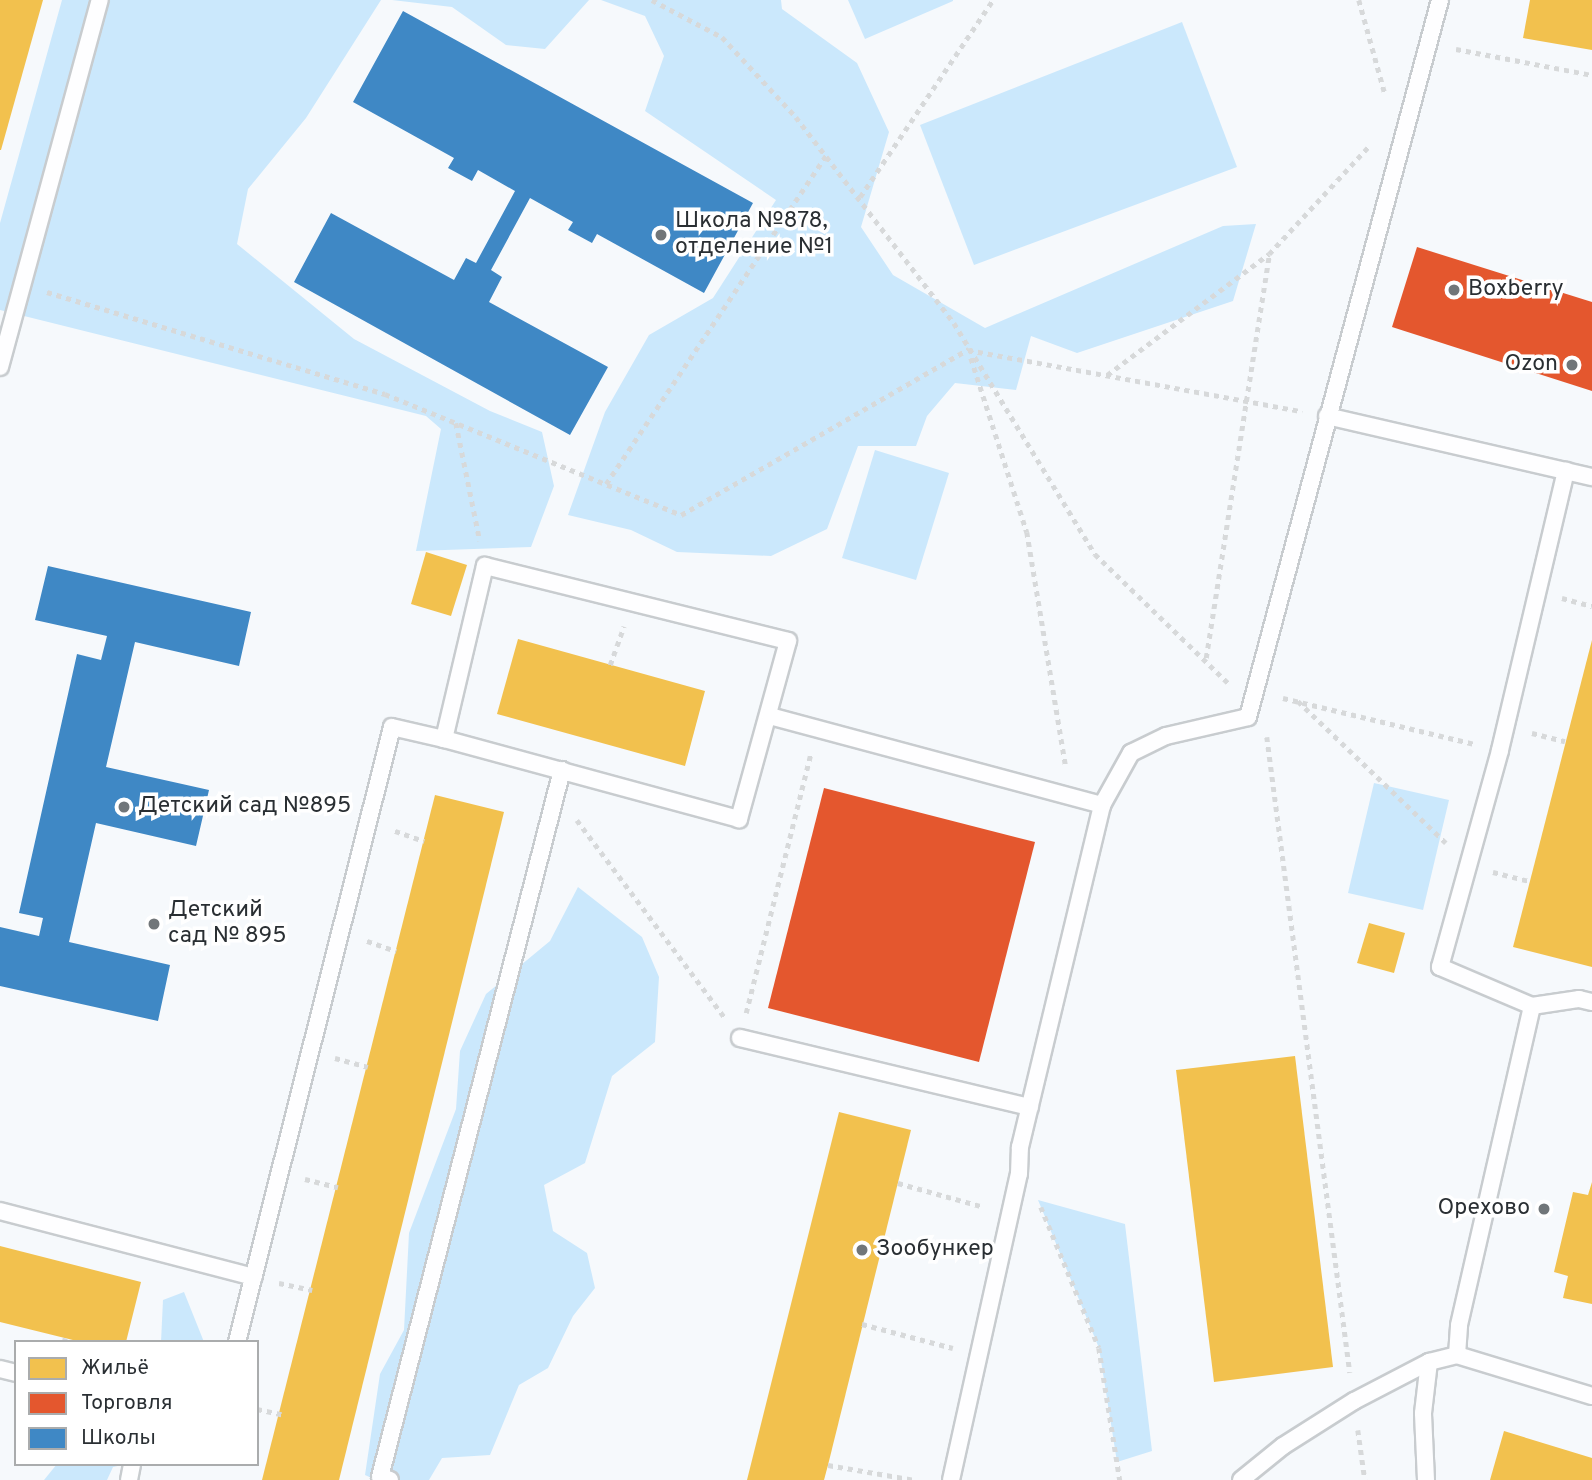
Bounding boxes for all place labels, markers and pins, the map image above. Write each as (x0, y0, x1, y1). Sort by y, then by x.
place label: Школа №878, отделение №1 (675, 208, 833, 262)
marker: Школа №878, отделение №1 (653, 227, 669, 243)
place label: Boxberry (1468, 276, 1564, 304)
marker: Boxberry (1446, 282, 1462, 298)
place label: Ozon (1505, 351, 1558, 379)
marker: Ozon (1564, 357, 1580, 373)
place label: Детский сад №895 (138, 793, 351, 821)
marker: Детский сад №895 (116, 799, 132, 815)
place label: Детский сад № 895 (168, 897, 286, 951)
marker: Детский сад № 895 (146, 916, 162, 932)
place label: Орехово (1437, 1195, 1530, 1223)
marker: Орехово (1536, 1201, 1552, 1217)
place label: Зообункер (876, 1236, 994, 1264)
marker: Зообункер (854, 1242, 870, 1258)

